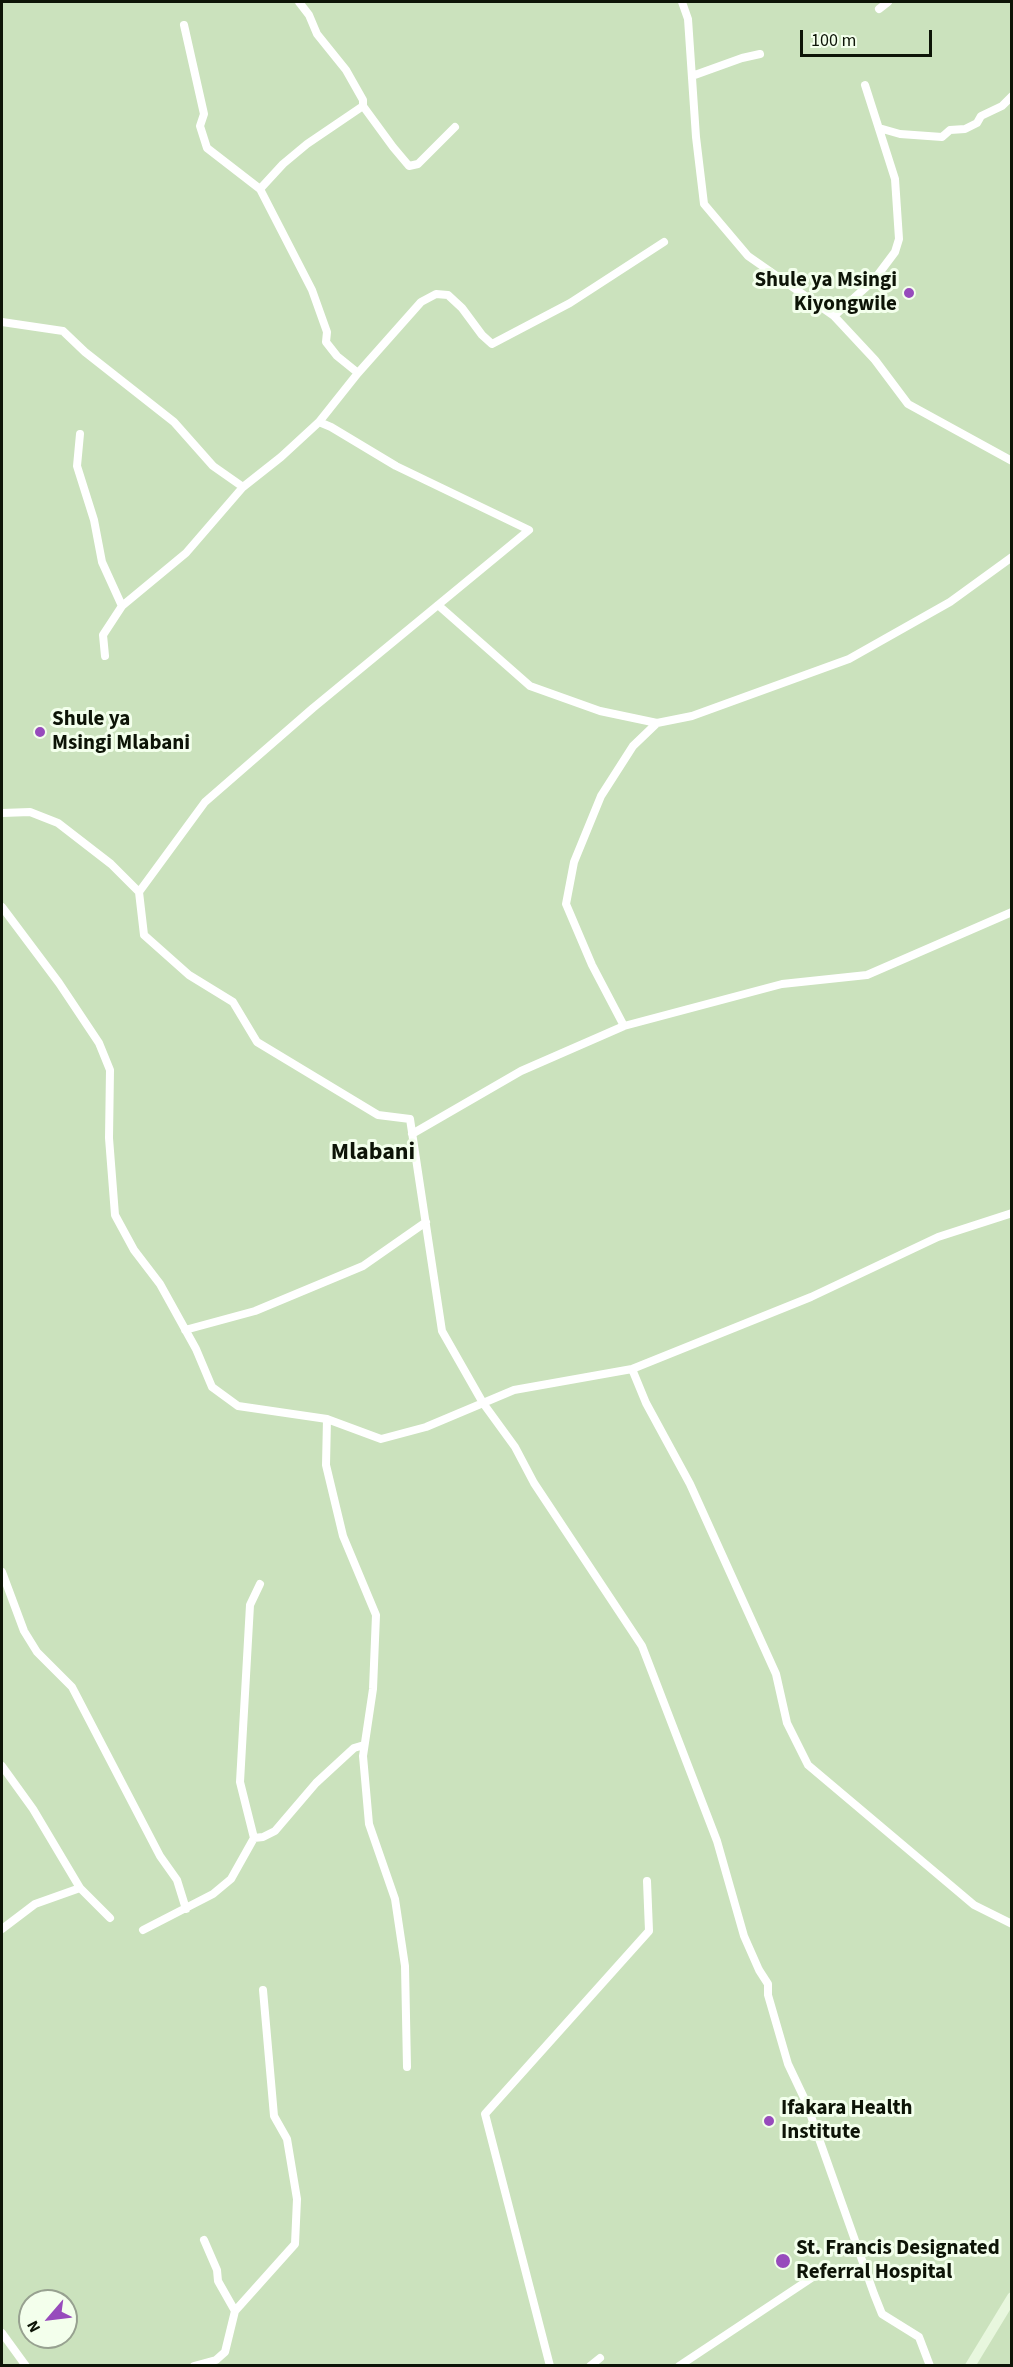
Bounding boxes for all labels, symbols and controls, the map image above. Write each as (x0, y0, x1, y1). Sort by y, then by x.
scale bar (803, 18, 935, 56)
text: 100 m (811, 28, 856, 53)
place label: Shule ya Msingi Kiyongwile (754, 268, 897, 318)
marker: Shule ya Msingi Kiyongwile (902, 286, 916, 300)
place label: Shule ya Msingi Mlabani (52, 707, 190, 757)
marker: Shule ya Msingi Mlabani (33, 725, 47, 739)
district label: Mlabani (331, 1140, 415, 1168)
place label: Ifakara Health Institute (781, 2096, 912, 2146)
marker: Ifakara Health Institute (762, 2114, 776, 2128)
place label: St. Francis Designated Referral Hospital (796, 2236, 1000, 2286)
marker: St. Francis Designated Referral Hospital (774, 2252, 792, 2270)
north arrow (18, 2289, 78, 2349)
text: N (22, 2317, 46, 2336)

